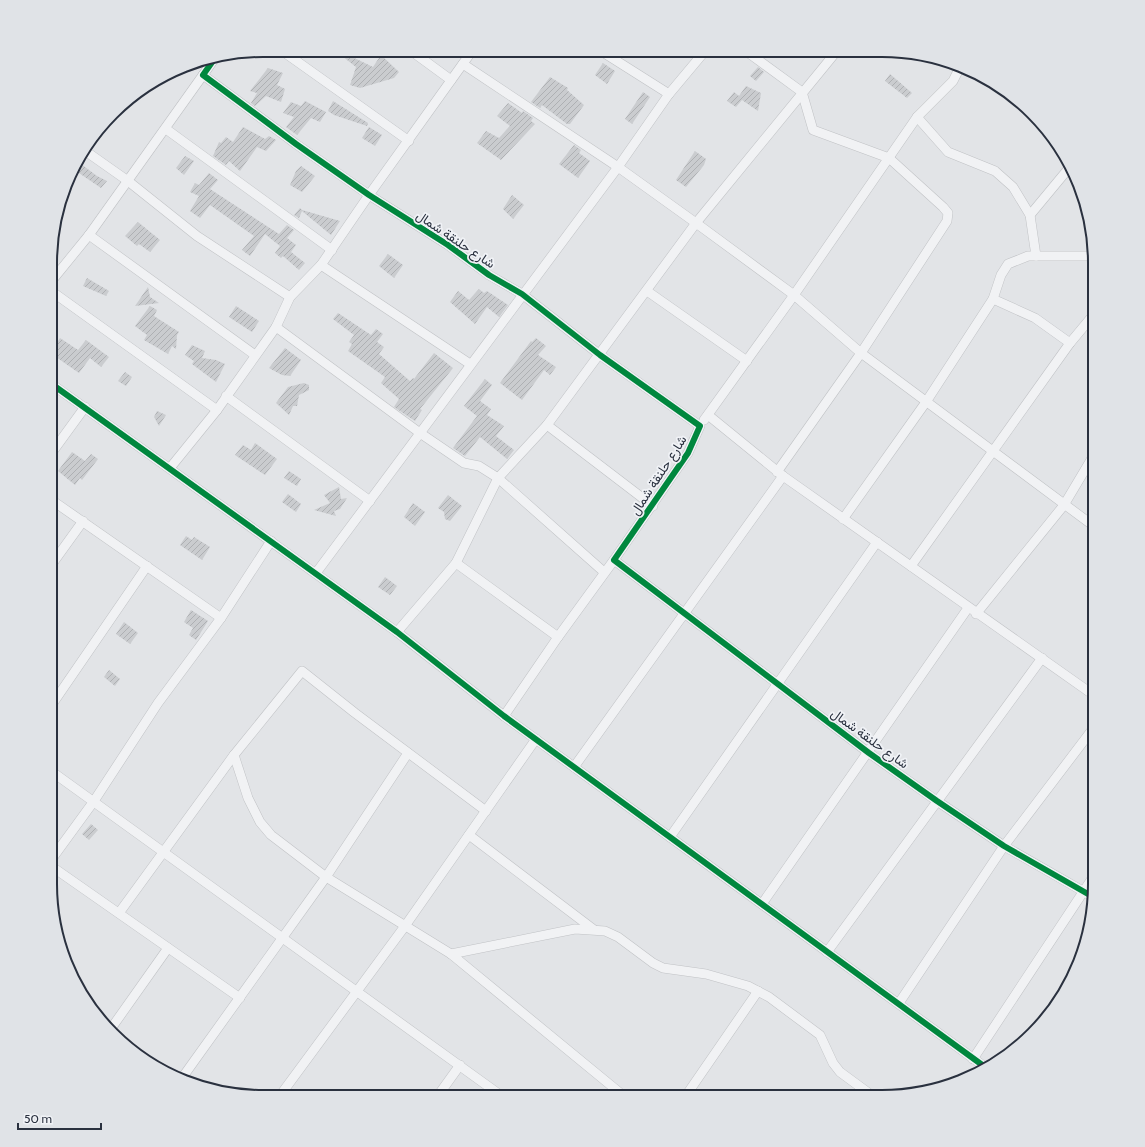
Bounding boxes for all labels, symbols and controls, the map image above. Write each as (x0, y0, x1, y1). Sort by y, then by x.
street label: شارع حلنقة شمال (412, 207, 499, 273)
street label: شارع حلنقة شمال (626, 432, 691, 519)
street label: شارع حلنقة شمال (827, 705, 912, 773)
scale bar (18, 1105, 101, 1131)
text: 50 m (24, 1111, 52, 1126)

